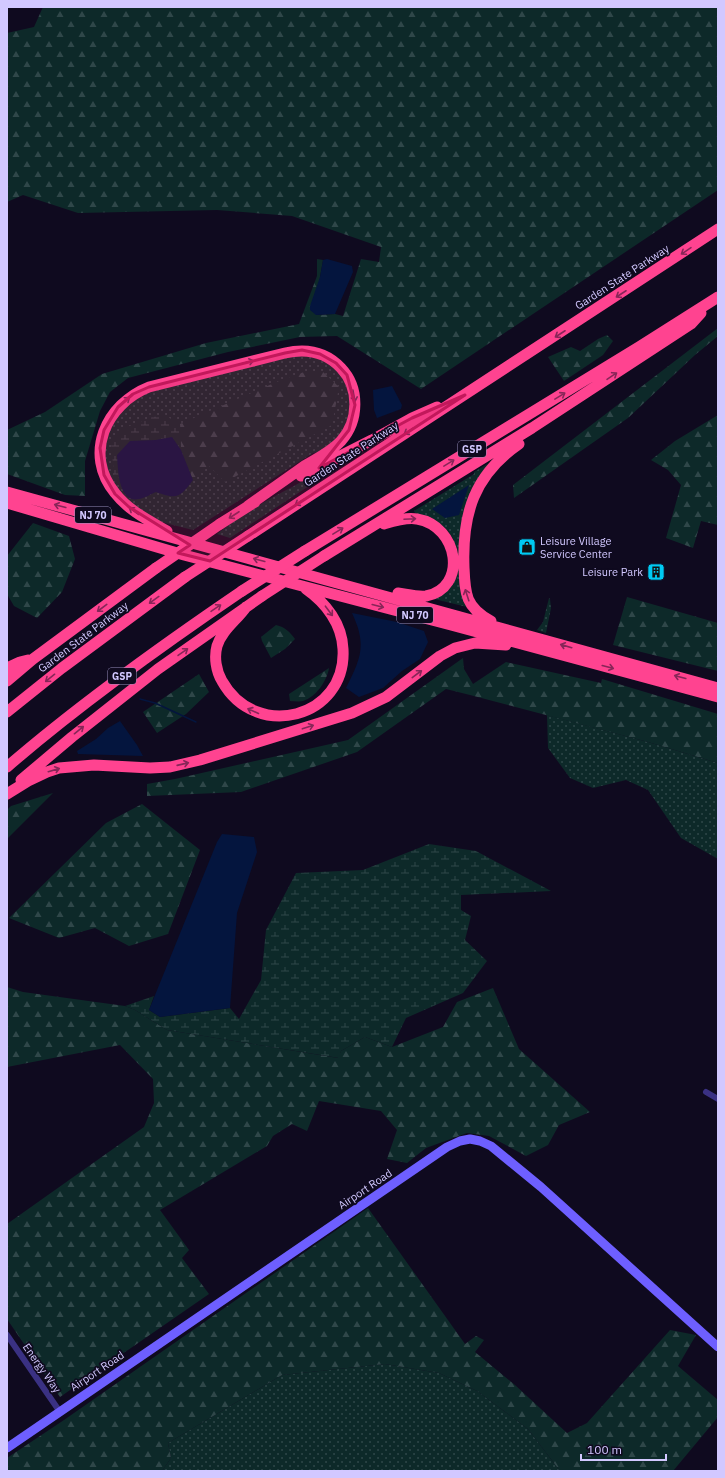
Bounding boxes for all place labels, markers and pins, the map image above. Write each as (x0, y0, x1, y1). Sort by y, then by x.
place label: Leisure Village Service Center (540, 534, 612, 561)
shop icon: Leisure Village Service Center (517, 537, 537, 557)
building icon: Leisure Park (646, 562, 666, 582)
place label: Leisure Park (582, 565, 643, 579)

